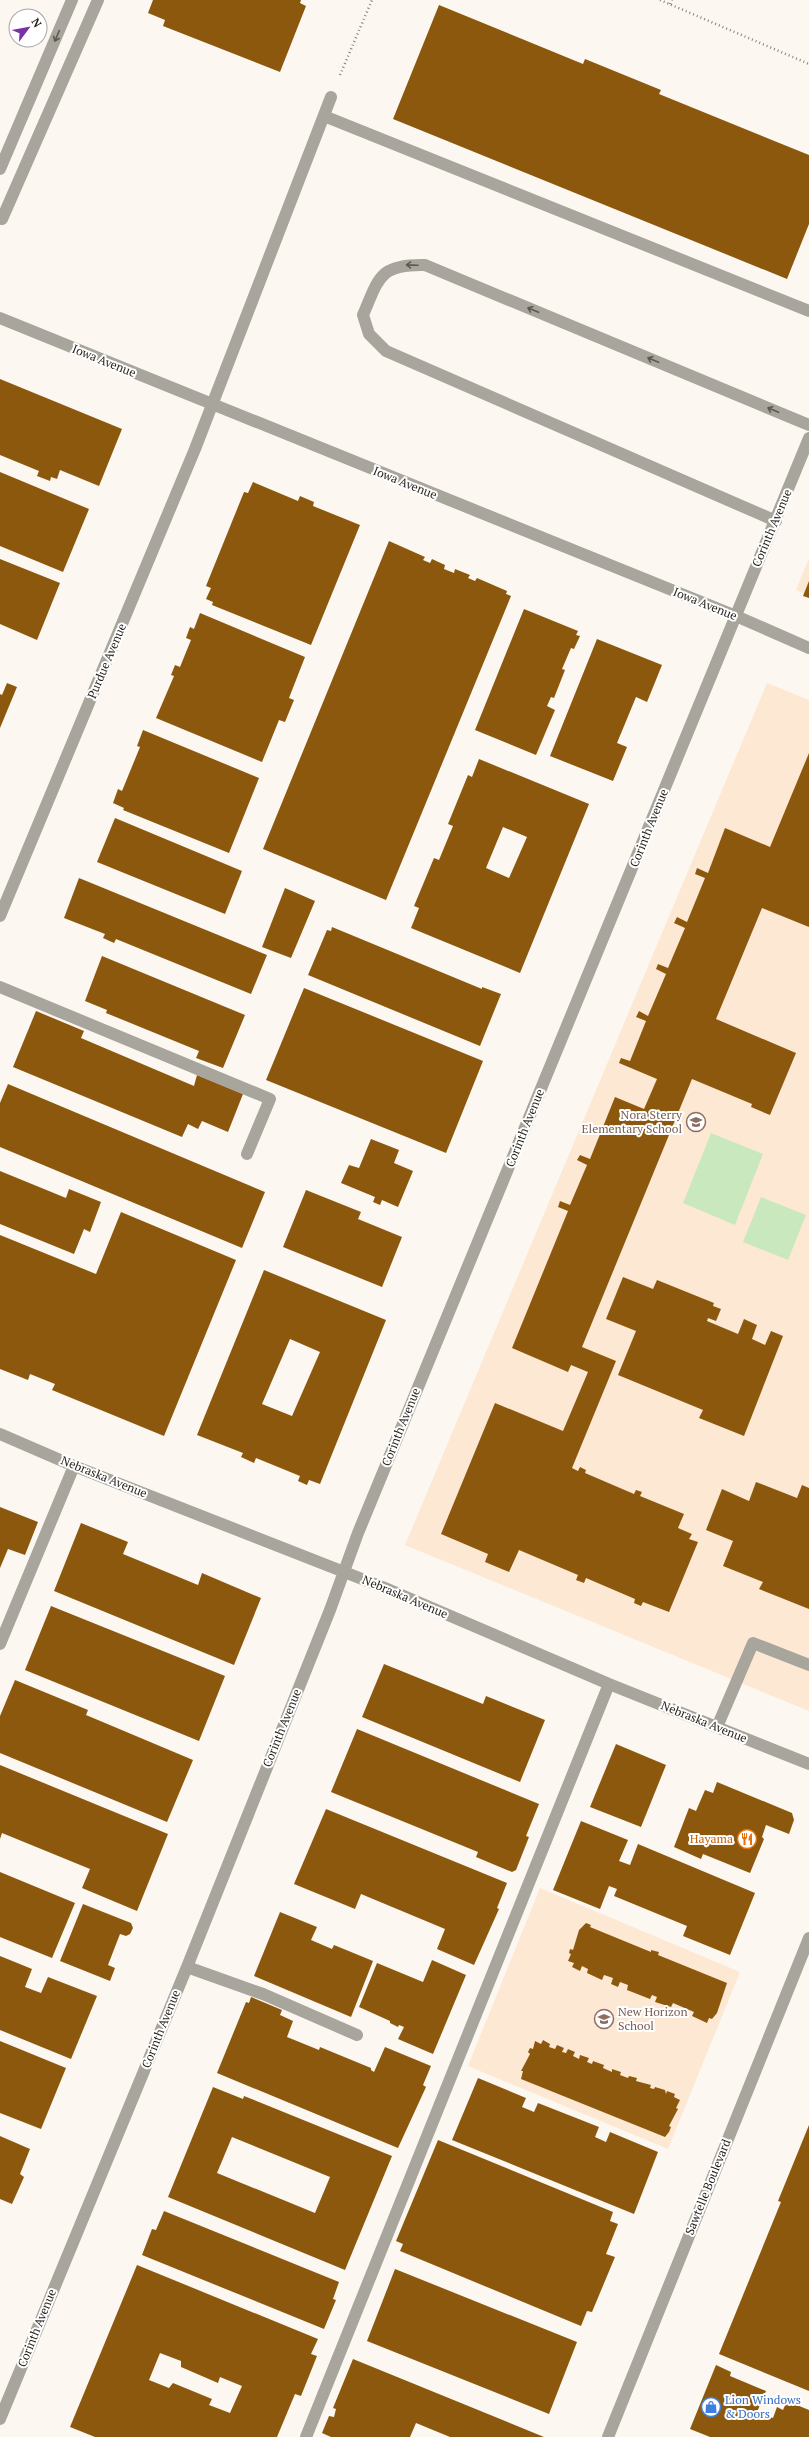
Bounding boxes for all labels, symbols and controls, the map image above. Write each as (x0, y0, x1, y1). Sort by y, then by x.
north arrow (8, 8, 48, 48)
text: N (28, 15, 45, 31)
one-way arrow (53, 29, 60, 41)
one-way arrow (406, 261, 419, 269)
one-way arrow (527, 306, 539, 313)
street label: Iowa Avenue (70, 341, 138, 380)
one-way arrow (647, 356, 659, 363)
one-way arrow (767, 406, 779, 413)
street label: Iowa Avenue (371, 463, 439, 502)
street label: Corinth Avenue (748, 487, 795, 569)
street label: Iowa Avenue (671, 584, 739, 623)
street label: Purdue Avenue (84, 621, 129, 701)
street label: Corinth Avenue (626, 787, 671, 869)
street label: Corinth Avenue (502, 1087, 547, 1169)
place label: Nora Sterry Elementary School (582, 1107, 683, 1136)
school or university icon: Nora Sterry Elementary School (685, 1111, 707, 1133)
street label: Corinth Avenue (378, 1386, 423, 1468)
street label: Nebraska Avenue (59, 1452, 149, 1501)
street label: Nebraska Avenue (360, 1572, 450, 1621)
street label: Corinth Avenue (259, 1687, 304, 1769)
street label: Nebraska Avenue (659, 1697, 749, 1746)
restaurant icon: Hayama (736, 1828, 758, 1850)
place label: Hayama (690, 1831, 733, 1846)
street label: Corinth Avenue (138, 1988, 183, 2070)
place label: New Horizon School (618, 2004, 688, 2033)
school or university icon: New Horizon School (593, 2008, 615, 2030)
street label: Sawtelle Boulevard (682, 2137, 734, 2237)
street label: Corinth Avenue (14, 2287, 59, 2369)
place label: Lion Windows & Doors (725, 2392, 801, 2421)
shop icon: Lion Windows & Doors (700, 2396, 722, 2418)

